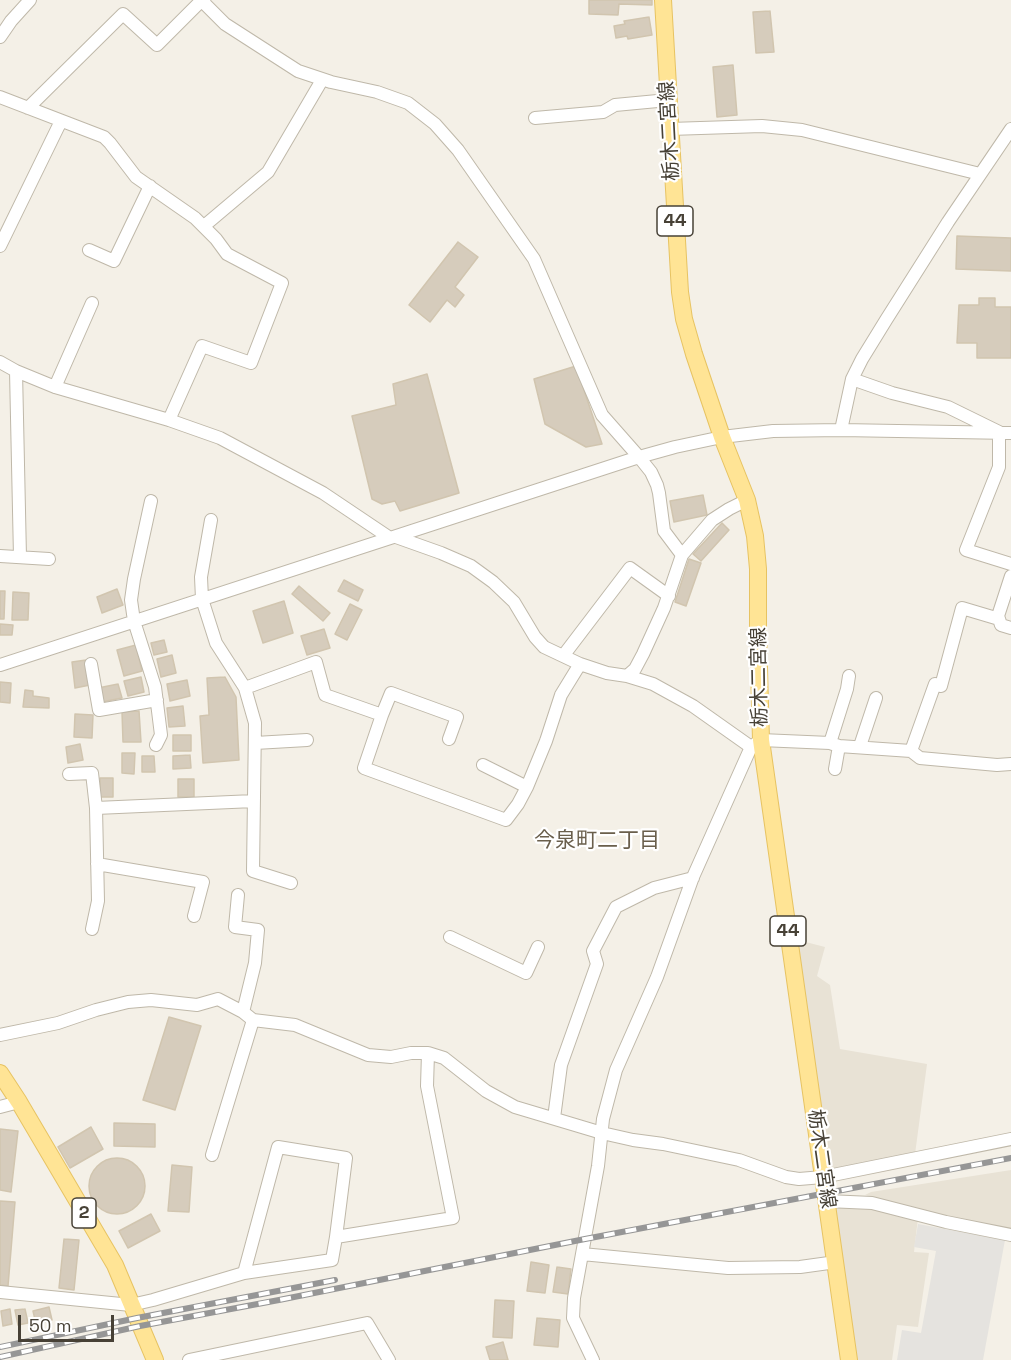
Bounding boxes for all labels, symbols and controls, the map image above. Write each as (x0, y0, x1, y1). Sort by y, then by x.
street label: 栃木二宮線 (655, 80, 685, 182)
road number: 44 (657, 206, 693, 236)
street label: 栃木二宮線 (747, 627, 773, 727)
district label: 今泉町二丁目 (534, 828, 660, 854)
road number: 44 (770, 916, 806, 946)
street label: 栃木二宮線 (802, 1108, 840, 1210)
road number: 2 (72, 1198, 96, 1228)
scale bar (21, 1303, 117, 1341)
text: 50 m (29, 1314, 71, 1337)

